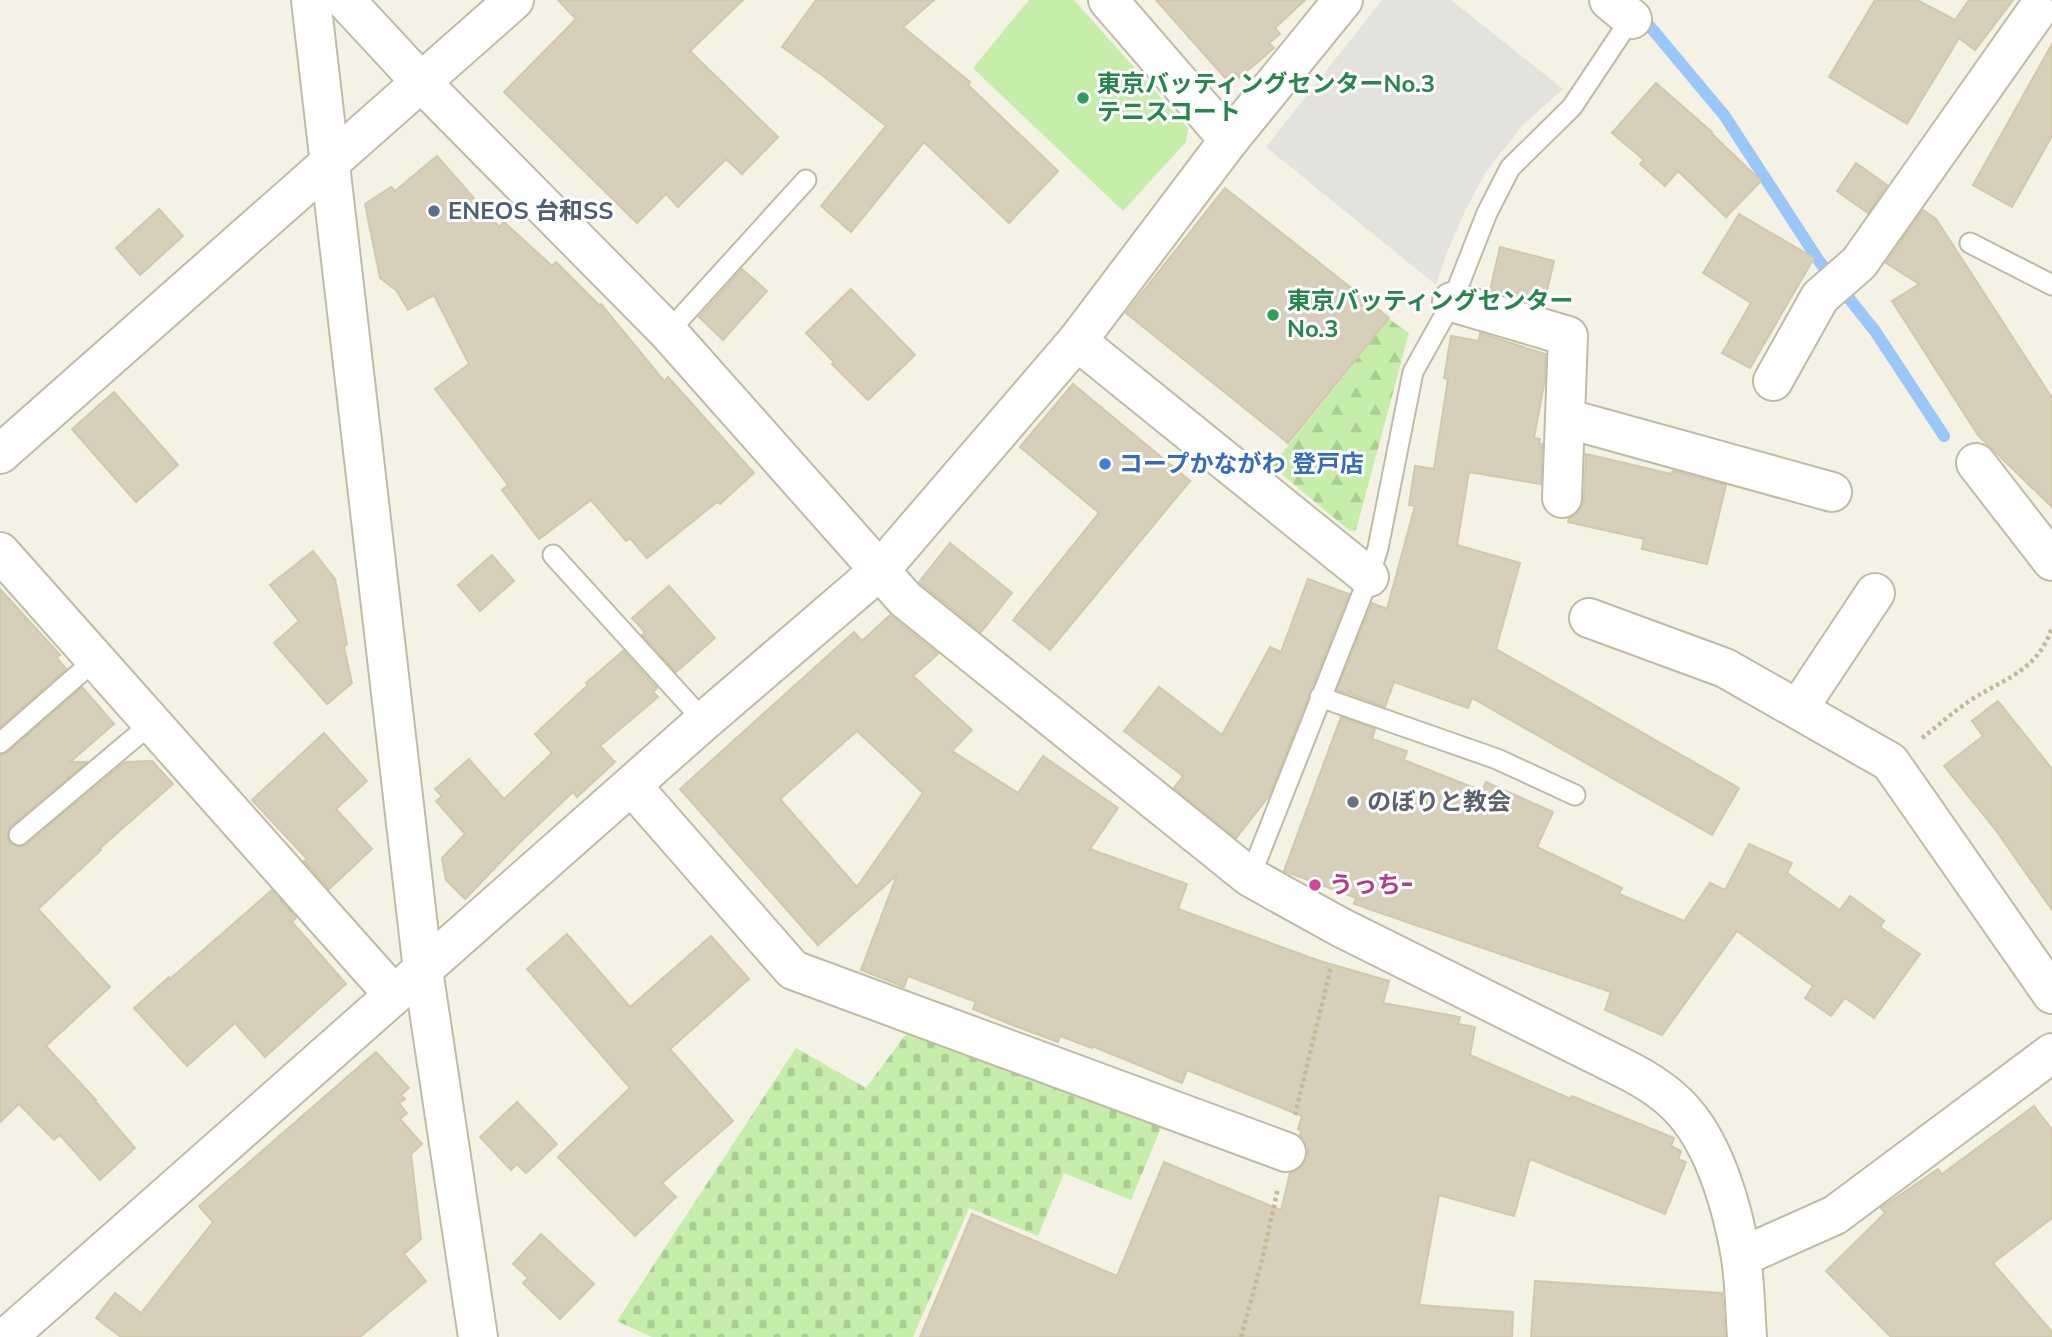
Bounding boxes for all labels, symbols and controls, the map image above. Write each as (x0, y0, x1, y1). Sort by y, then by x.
place label: 東京バッティングセンターNo.3 テニスコート (1097, 68, 1435, 128)
marker: 東京バッティングセンターNo.3 テニスコート (1075, 90, 1091, 106)
place label: ENEOS 台和SS (448, 195, 613, 227)
marker: ENEOS 台和SS (426, 203, 442, 219)
place label: 東京バッティングセンター No.3 (1287, 285, 1574, 345)
marker: 東京バッティングセンター No.3 (1265, 307, 1281, 323)
place label: コープかながわ 登戸店 (1119, 448, 1364, 480)
marker: コープかながわ 登戸店 (1097, 456, 1113, 472)
place label: のぼりと教会 (1367, 786, 1511, 818)
marker: のぼりと教会 (1345, 794, 1361, 810)
place label: うっちｰ (1329, 869, 1413, 901)
marker: うっちｰ (1307, 877, 1323, 893)

